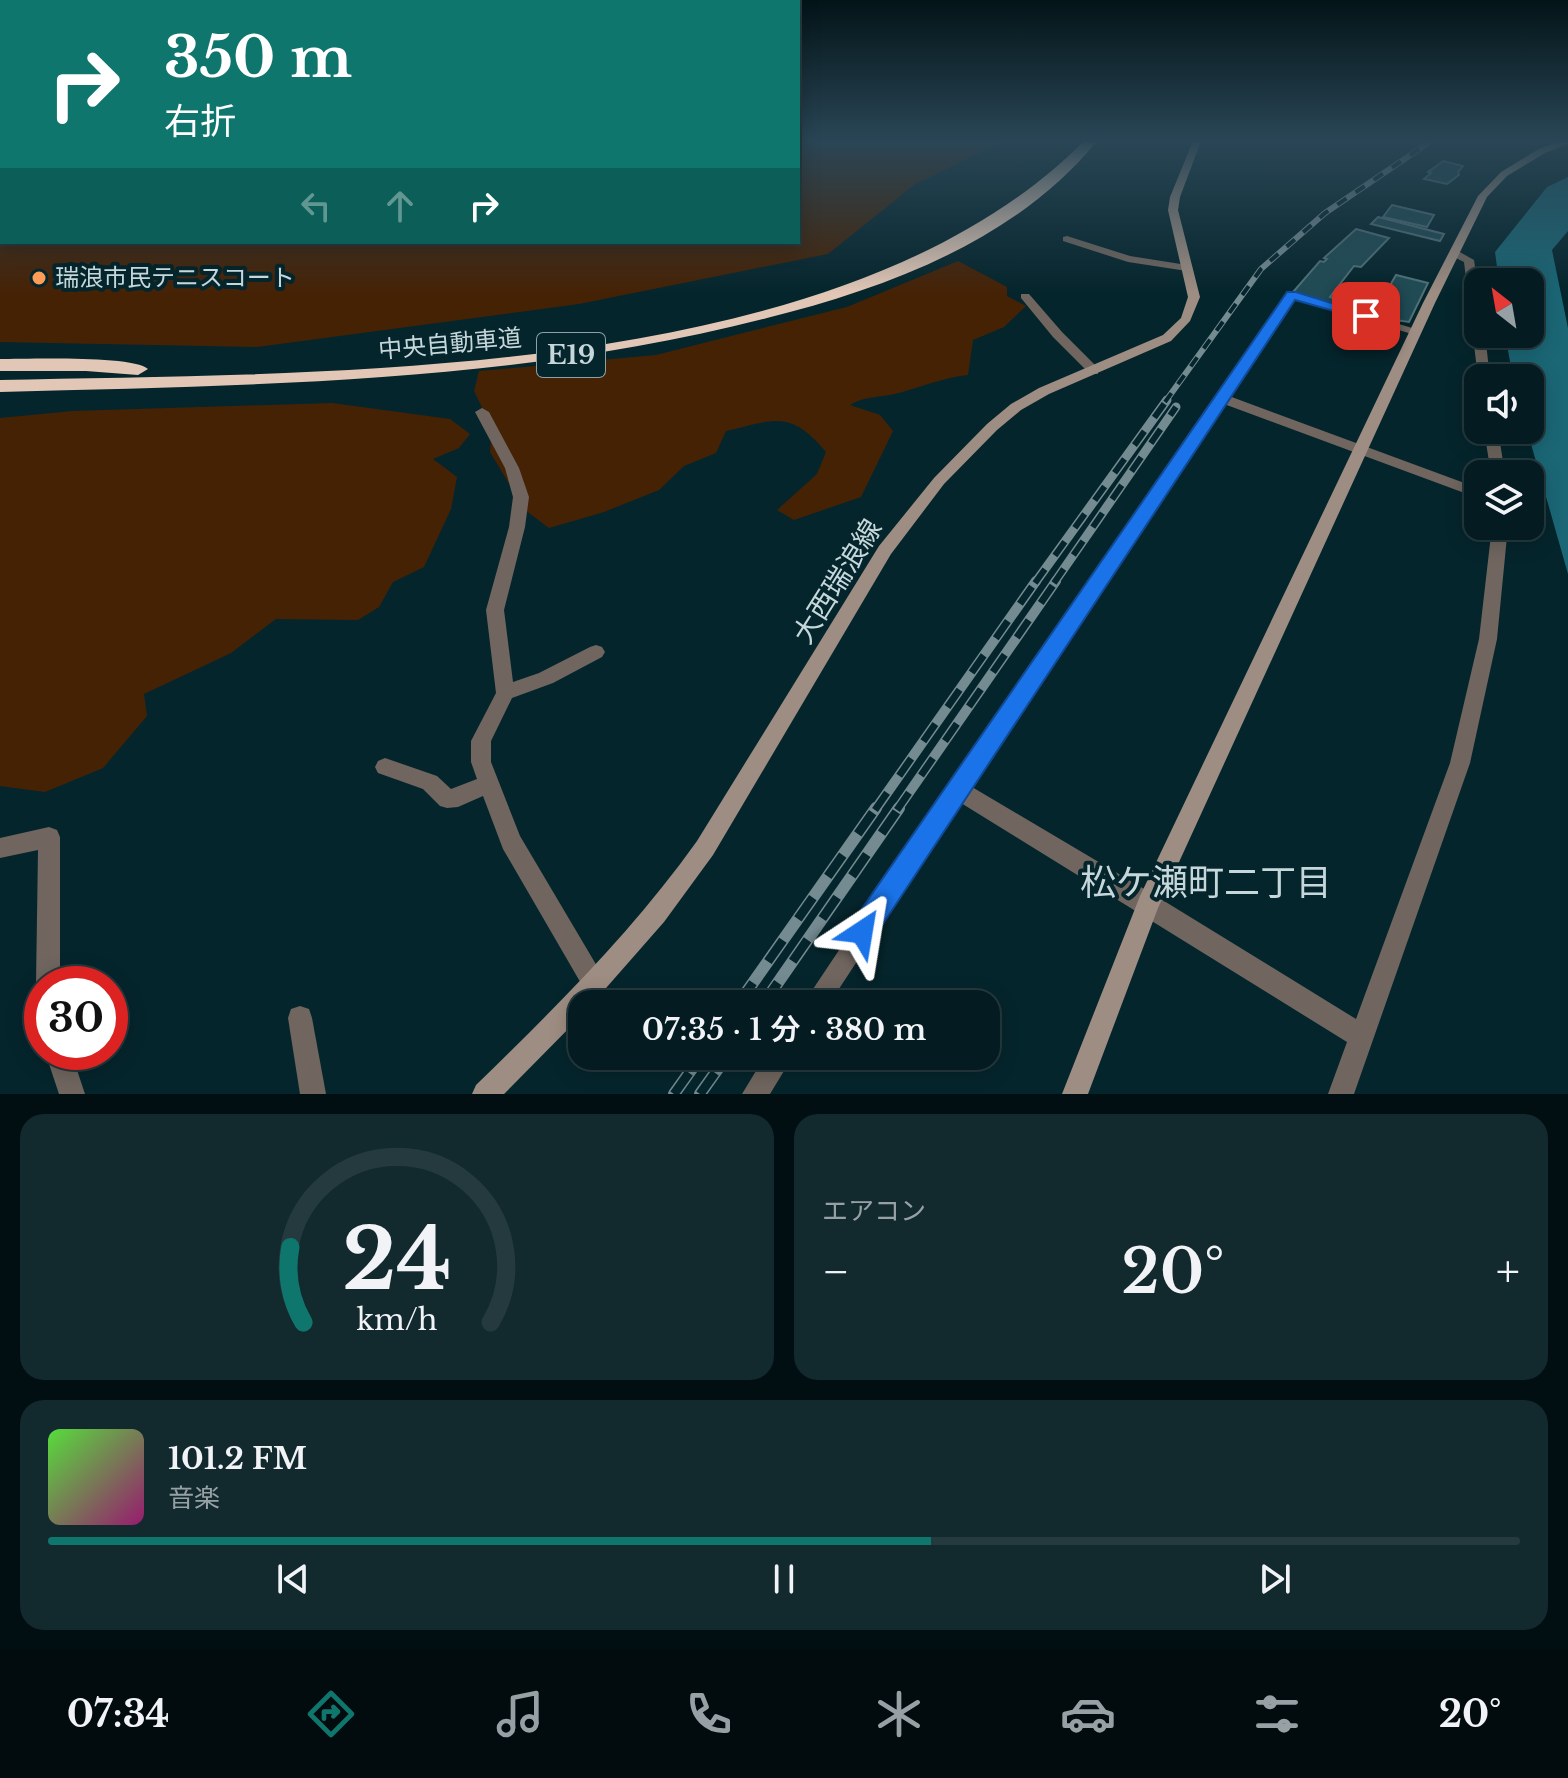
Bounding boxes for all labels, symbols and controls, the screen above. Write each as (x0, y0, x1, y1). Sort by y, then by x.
text: 350 m (164, 23, 352, 92)
icon: right (32, 32, 136, 136)
text: 右折 (164, 99, 236, 144)
icon: left (294, 184, 338, 228)
icon: ahead (378, 184, 422, 228)
icon: right (462, 184, 506, 228)
place label: 瑞浪市民テニスコート (55, 263, 295, 292)
north arrow (1464, 268, 1544, 348)
map controls (1464, 268, 1544, 540)
marker: 瑞浪市民テニスコート (30, 269, 48, 287)
pin (1332, 282, 1400, 350)
icon: arrive (1344, 294, 1388, 338)
street label: 中央自動車道 (377, 323, 523, 364)
road number: E19 (537, 333, 605, 377)
button: sound (1464, 364, 1544, 444)
button: layers (1464, 460, 1544, 540)
street label: 大西瑞浪線 (785, 513, 889, 650)
district label: 松ケ瀬町二丁目 (1080, 860, 1332, 905)
position arrow (820, 890, 904, 974)
speed limit sign: 30 (24, 966, 128, 1070)
text: 07:35 · 1 分 · 380 m (642, 1011, 926, 1048)
text: エアコン (822, 1195, 926, 1227)
text: 24 (342, 1208, 452, 1311)
text: 20° (1121, 1235, 1224, 1309)
text: − (822, 1244, 850, 1299)
text: + (1496, 1244, 1520, 1299)
text: km/h (356, 1302, 438, 1338)
text: 101.2 FM (168, 1440, 307, 1477)
text: 音楽 (168, 1482, 220, 1514)
icon: previous (271, 1557, 315, 1601)
icon: pause (762, 1557, 806, 1601)
icon: next (1253, 1557, 1297, 1601)
icon: directions (303, 1686, 359, 1742)
icon: music (492, 1686, 548, 1742)
icon: phone (681, 1686, 737, 1742)
icon: climate (871, 1686, 927, 1742)
icon: car (1060, 1686, 1116, 1742)
icon: filters (1249, 1686, 1305, 1742)
text: 07:34 (67, 1692, 169, 1737)
text: 20° (1439, 1692, 1501, 1737)

